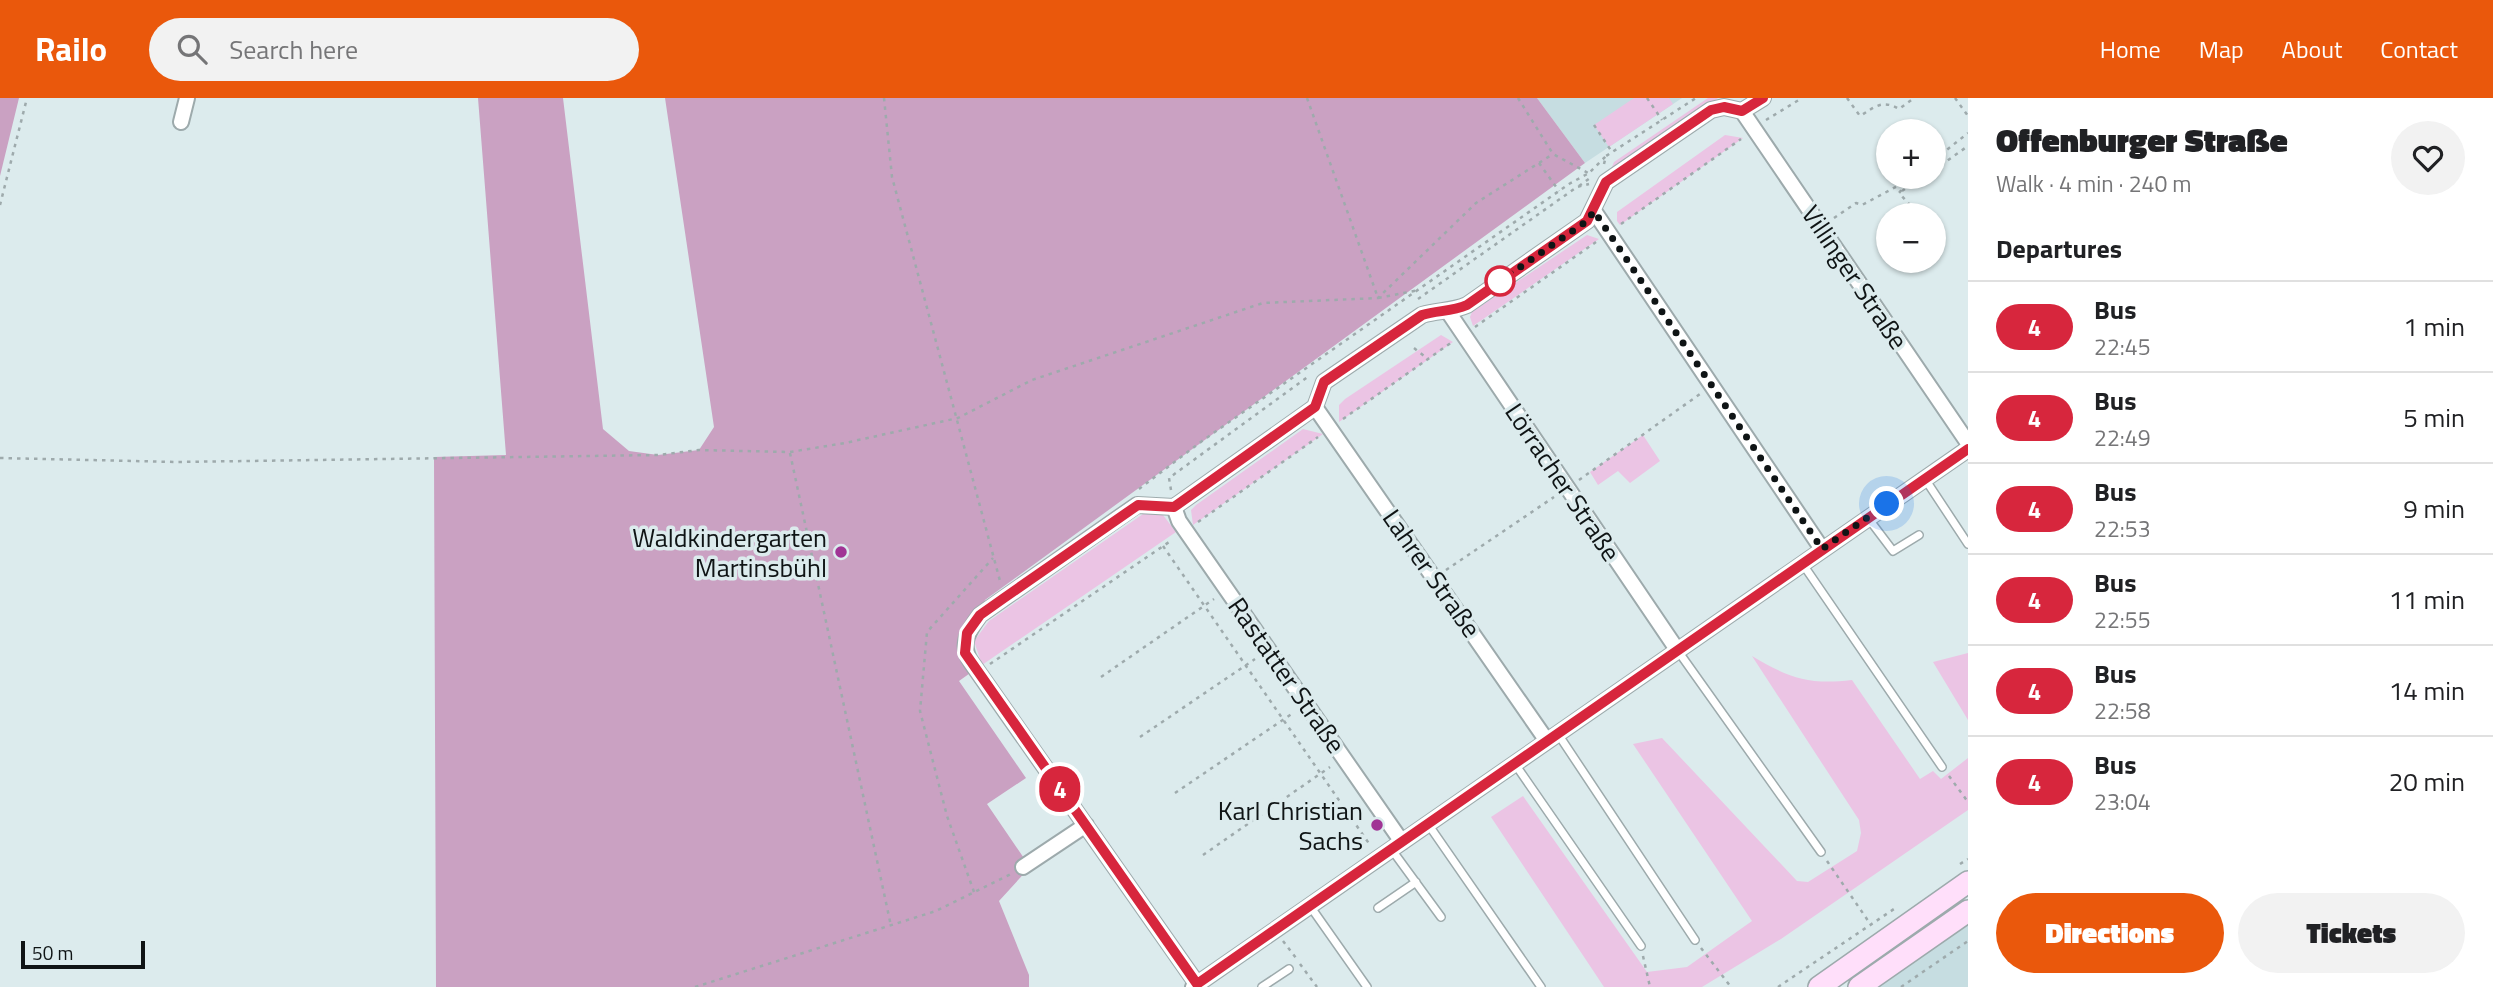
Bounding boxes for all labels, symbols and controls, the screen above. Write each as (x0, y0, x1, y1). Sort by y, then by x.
search box (149, 18, 639, 81)
text: Railo (35, 24, 107, 74)
icon: search (173, 30, 211, 68)
text: Search here (229, 30, 358, 69)
text: Home (2100, 31, 2161, 67)
text: Map (2199, 31, 2244, 67)
text: About (2282, 31, 2342, 67)
text: Contact (2380, 31, 2458, 67)
text: Offenburger Straße (1996, 115, 2288, 165)
map controls (1876, 119, 1946, 273)
button: + (1876, 119, 1946, 189)
button: heart (2391, 121, 2465, 195)
text: Walk · 4 min · 240 m (1996, 166, 2192, 201)
street label: Villinger Straße (1792, 197, 1918, 357)
button: − (1876, 203, 1946, 273)
text: Departures (1996, 229, 2122, 268)
unlabelled marker (1485, 266, 1515, 296)
text: Bus (2094, 290, 2136, 329)
text: 1 min (2403, 307, 2465, 346)
text: 4 (2028, 309, 2041, 345)
text: 22:45 (2094, 329, 2151, 364)
text: Bus (2094, 381, 2136, 420)
street label: Lörracher Straße (1496, 395, 1630, 569)
text: 5 min (2403, 398, 2465, 437)
text: 4 (2028, 400, 2041, 436)
text: 22:49 (2094, 420, 2151, 455)
text: Bus (2094, 472, 2136, 511)
your location (1869, 486, 1904, 521)
text: 9 min (2403, 489, 2465, 528)
text: 4 (2028, 491, 2041, 527)
street label: Lahrer Straße (1373, 501, 1491, 645)
text: 22:53 (2094, 511, 2151, 546)
place label: Waldkindergarten Martinsbühl (632, 518, 827, 587)
marker: Waldkindergarten Martinsbühl (833, 544, 849, 560)
text: Bus (2094, 563, 2136, 602)
text: 11 min (2389, 580, 2465, 619)
text: 4 (2028, 582, 2041, 618)
street label: Rastatter Straße (1219, 589, 1355, 761)
text: 22:55 (2094, 602, 2151, 637)
text: Bus (2094, 654, 2136, 693)
text: 14 min (2389, 671, 2465, 710)
text: 4 (2028, 673, 2041, 709)
text: 22:58 (2094, 693, 2151, 728)
text: Bus (2094, 745, 2136, 784)
text: 20 min (2389, 762, 2465, 801)
text: 4 (2028, 764, 2041, 800)
line badge: 4 (1037, 766, 1083, 812)
text: 4 (1053, 771, 1067, 807)
text: 23:04 (2094, 784, 2151, 819)
place label: Karl Christian Sachs (1218, 791, 1363, 860)
marker: Karl Christian Sachs (1369, 817, 1385, 833)
button: Directions (1996, 893, 2224, 973)
button: Tickets (2238, 893, 2465, 973)
scale bar (21, 938, 145, 970)
text: 50 m (32, 938, 73, 967)

